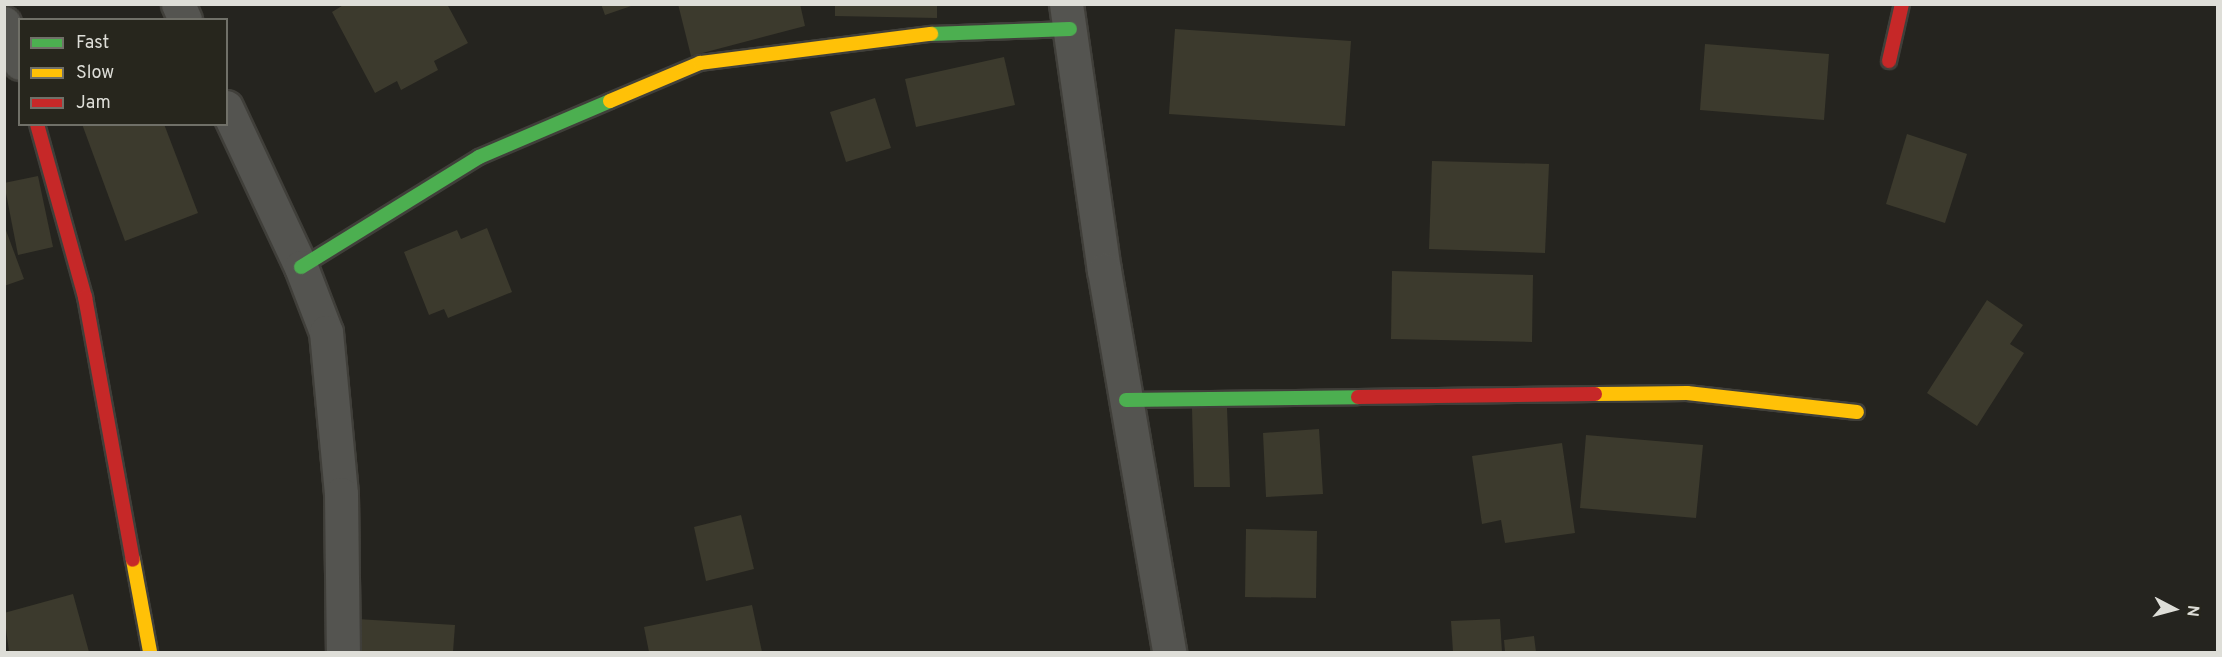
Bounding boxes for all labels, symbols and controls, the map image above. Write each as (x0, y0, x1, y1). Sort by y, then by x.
legend (18, 18, 228, 126)
text: Fast (76, 32, 109, 55)
text: Slow (76, 62, 114, 85)
text: Jam (76, 92, 111, 115)
north arrow (2144, 579, 2204, 639)
text: N (2181, 604, 2202, 618)

